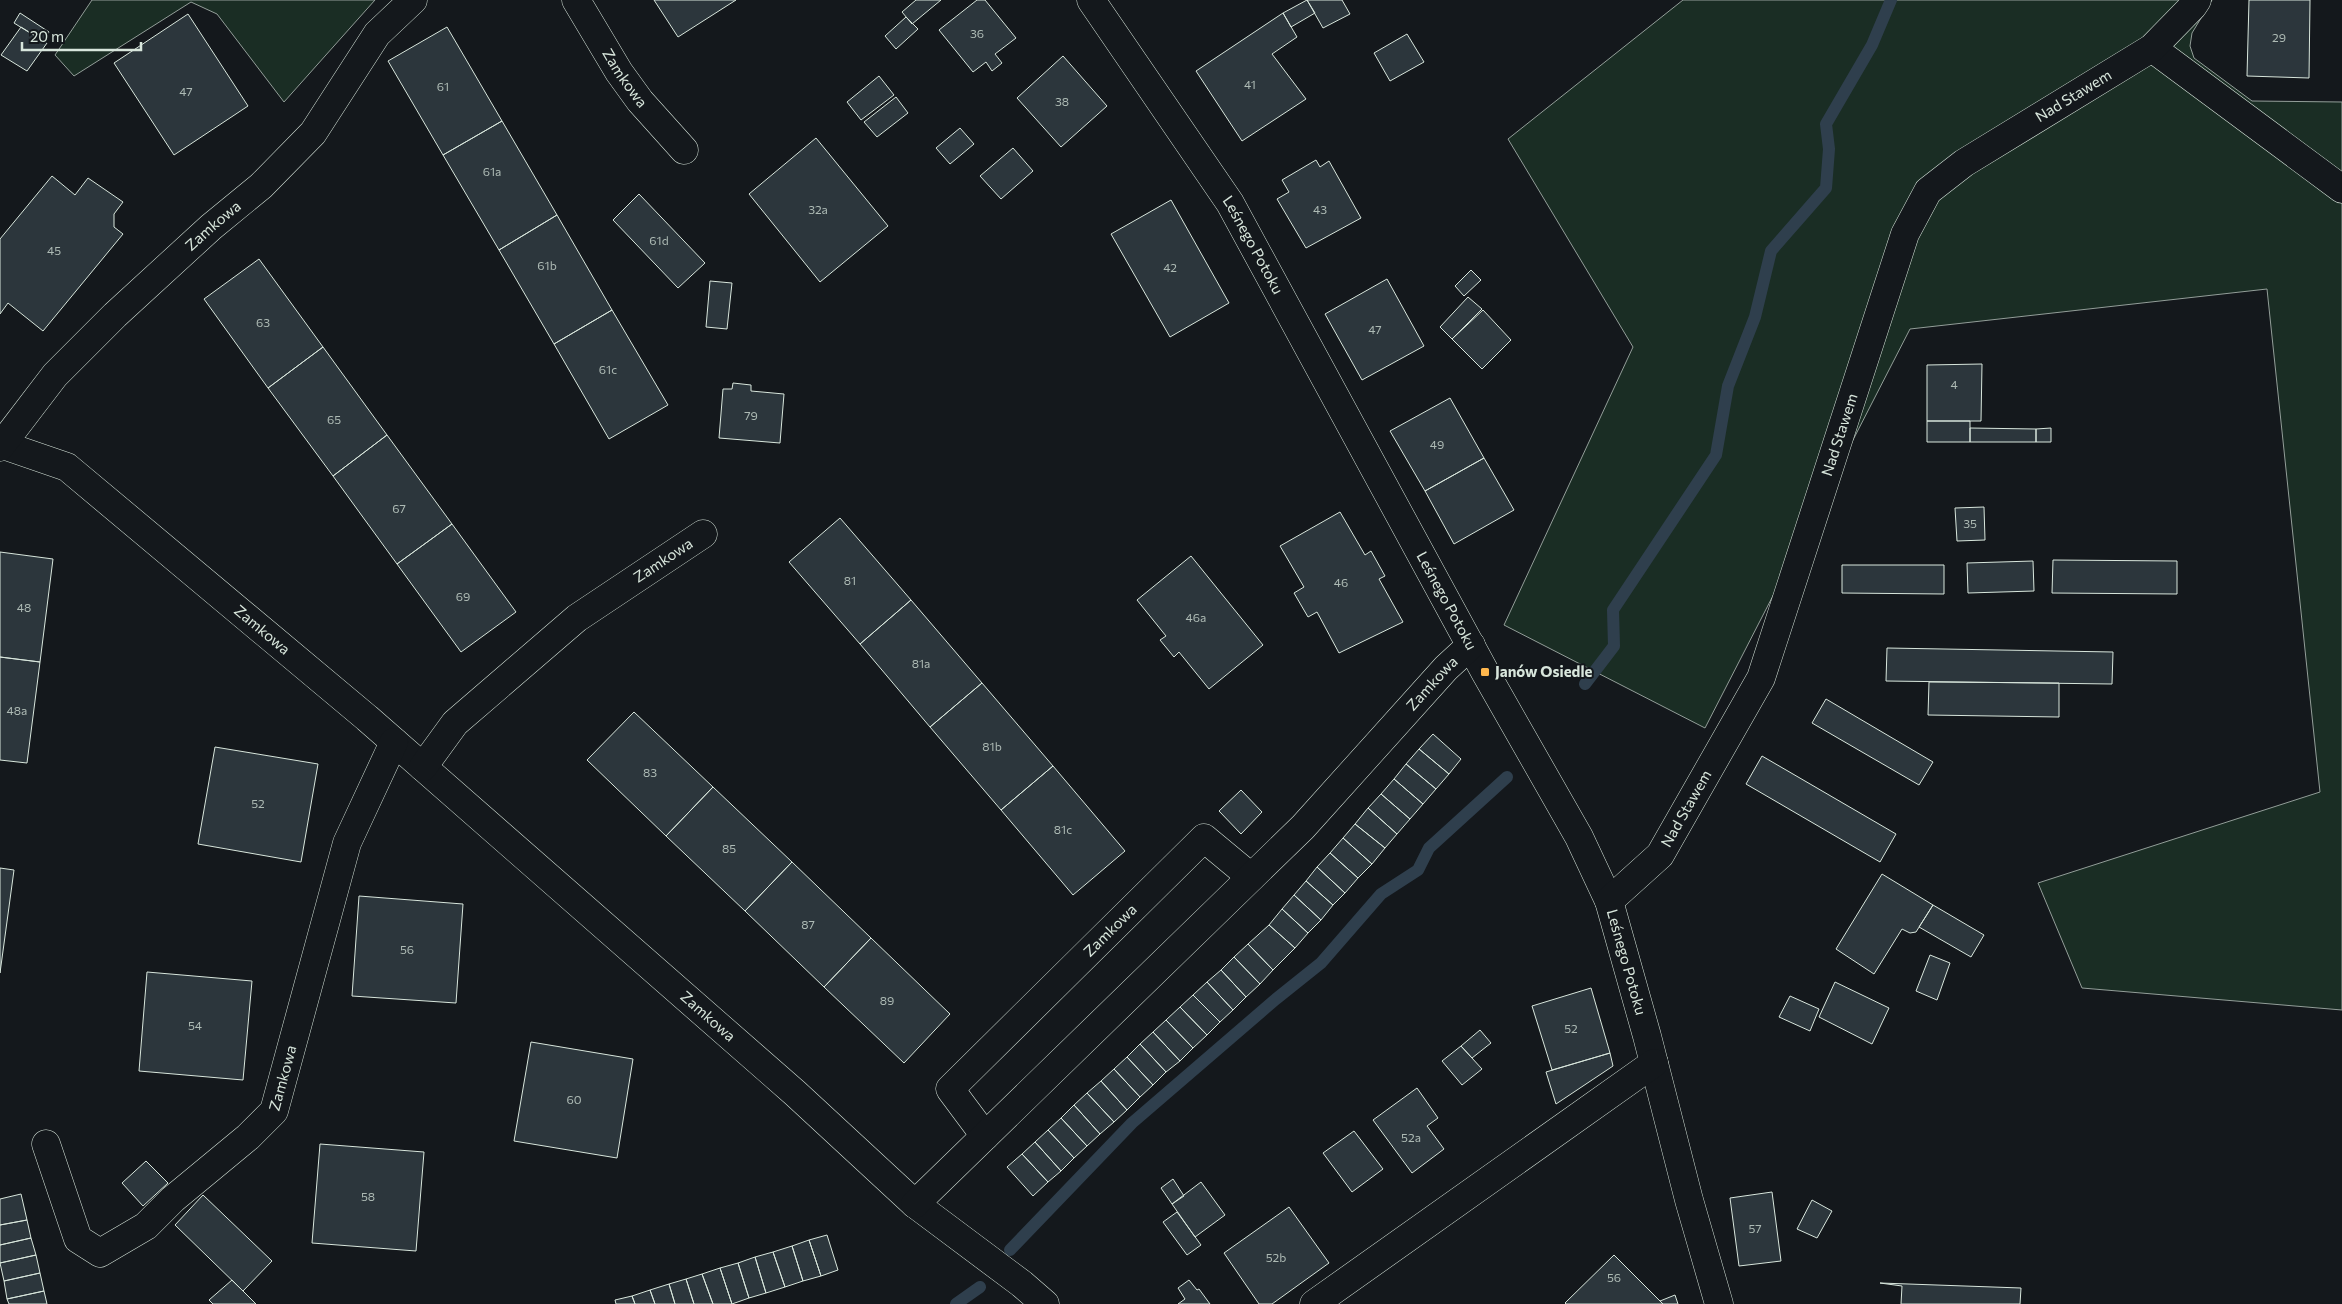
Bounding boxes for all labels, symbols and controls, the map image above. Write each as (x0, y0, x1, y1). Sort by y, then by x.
scale bar (22, 20, 141, 52)
house number: 36 (970, 26, 984, 40)
text: 20 m (30, 27, 64, 45)
house number: 29 (2272, 30, 2286, 44)
street label: Zamkowa (599, 45, 651, 111)
street label: Nad Stawem (2032, 65, 2114, 125)
house number: 41 (1244, 77, 1256, 91)
house number: 61 (437, 79, 449, 93)
house number: 47 (179, 84, 193, 98)
house number: 38 (1055, 94, 1069, 108)
house number: 61a (483, 164, 501, 178)
street label: Leśnego Potoku (1220, 192, 1288, 297)
street label: Zamkowa (181, 196, 244, 254)
house number: 32a (808, 202, 828, 216)
house number: 43 (1313, 202, 1327, 216)
house number: 61d (649, 233, 669, 247)
house number: 45 (47, 243, 61, 257)
house number: 61b (537, 258, 557, 272)
house number: 42 (1163, 260, 1177, 274)
house number: 63 (256, 315, 270, 329)
house number: 47 (1368, 322, 1382, 336)
house number: 61c (599, 362, 617, 376)
house number: 4 (1950, 377, 1958, 391)
street label: Nad Stawem (1817, 391, 1861, 478)
house number: 79 (744, 408, 758, 422)
house number: 65 (327, 412, 341, 426)
house number: 49 (1430, 437, 1444, 451)
house number: 67 (392, 501, 406, 515)
house number: 35 (1963, 516, 1977, 530)
street label: Zamkowa (630, 534, 696, 586)
street label: Leśnego Potoku (1413, 548, 1481, 653)
house number: 81 (844, 573, 856, 587)
house number: 46 (1334, 575, 1348, 589)
house number: 69 (456, 589, 470, 603)
house number: 48 (17, 600, 31, 614)
street label: Zamkowa (231, 601, 294, 658)
house number: 46a (1186, 610, 1206, 624)
street label: Zamkowa (1402, 652, 1461, 714)
house number: 81a (912, 656, 930, 670)
place label: Janów Osiedle (1495, 662, 1592, 680)
marker: Janów Osiedle (1479, 666, 1491, 678)
house number: 48a (7, 703, 27, 717)
house number: 81b (982, 739, 1002, 753)
house number: 83 (643, 765, 657, 779)
street label: Nad Stawem (1656, 766, 1715, 850)
house number: 52 (251, 796, 265, 810)
house number: 81c (1054, 822, 1072, 836)
house number: 85 (722, 841, 736, 855)
street label: Zamkowa (1079, 900, 1140, 960)
street label: Leśnego Potoku (1604, 907, 1651, 1017)
house number: 87 (801, 917, 815, 931)
house number: 56 (400, 942, 414, 956)
street label: Zamkowa (677, 987, 740, 1045)
house number: 89 (880, 993, 894, 1007)
house number: 54 (188, 1018, 202, 1032)
house number: 52 (1564, 1021, 1578, 1035)
street label: Zamkowa (264, 1043, 300, 1113)
house number: 60 (566, 1092, 582, 1106)
house number: 52a (1401, 1130, 1421, 1144)
house number: 58 (361, 1189, 375, 1203)
house number: 57 (1748, 1221, 1762, 1235)
house number: 52b (1266, 1250, 1286, 1264)
house number: 56 (1607, 1270, 1621, 1284)

